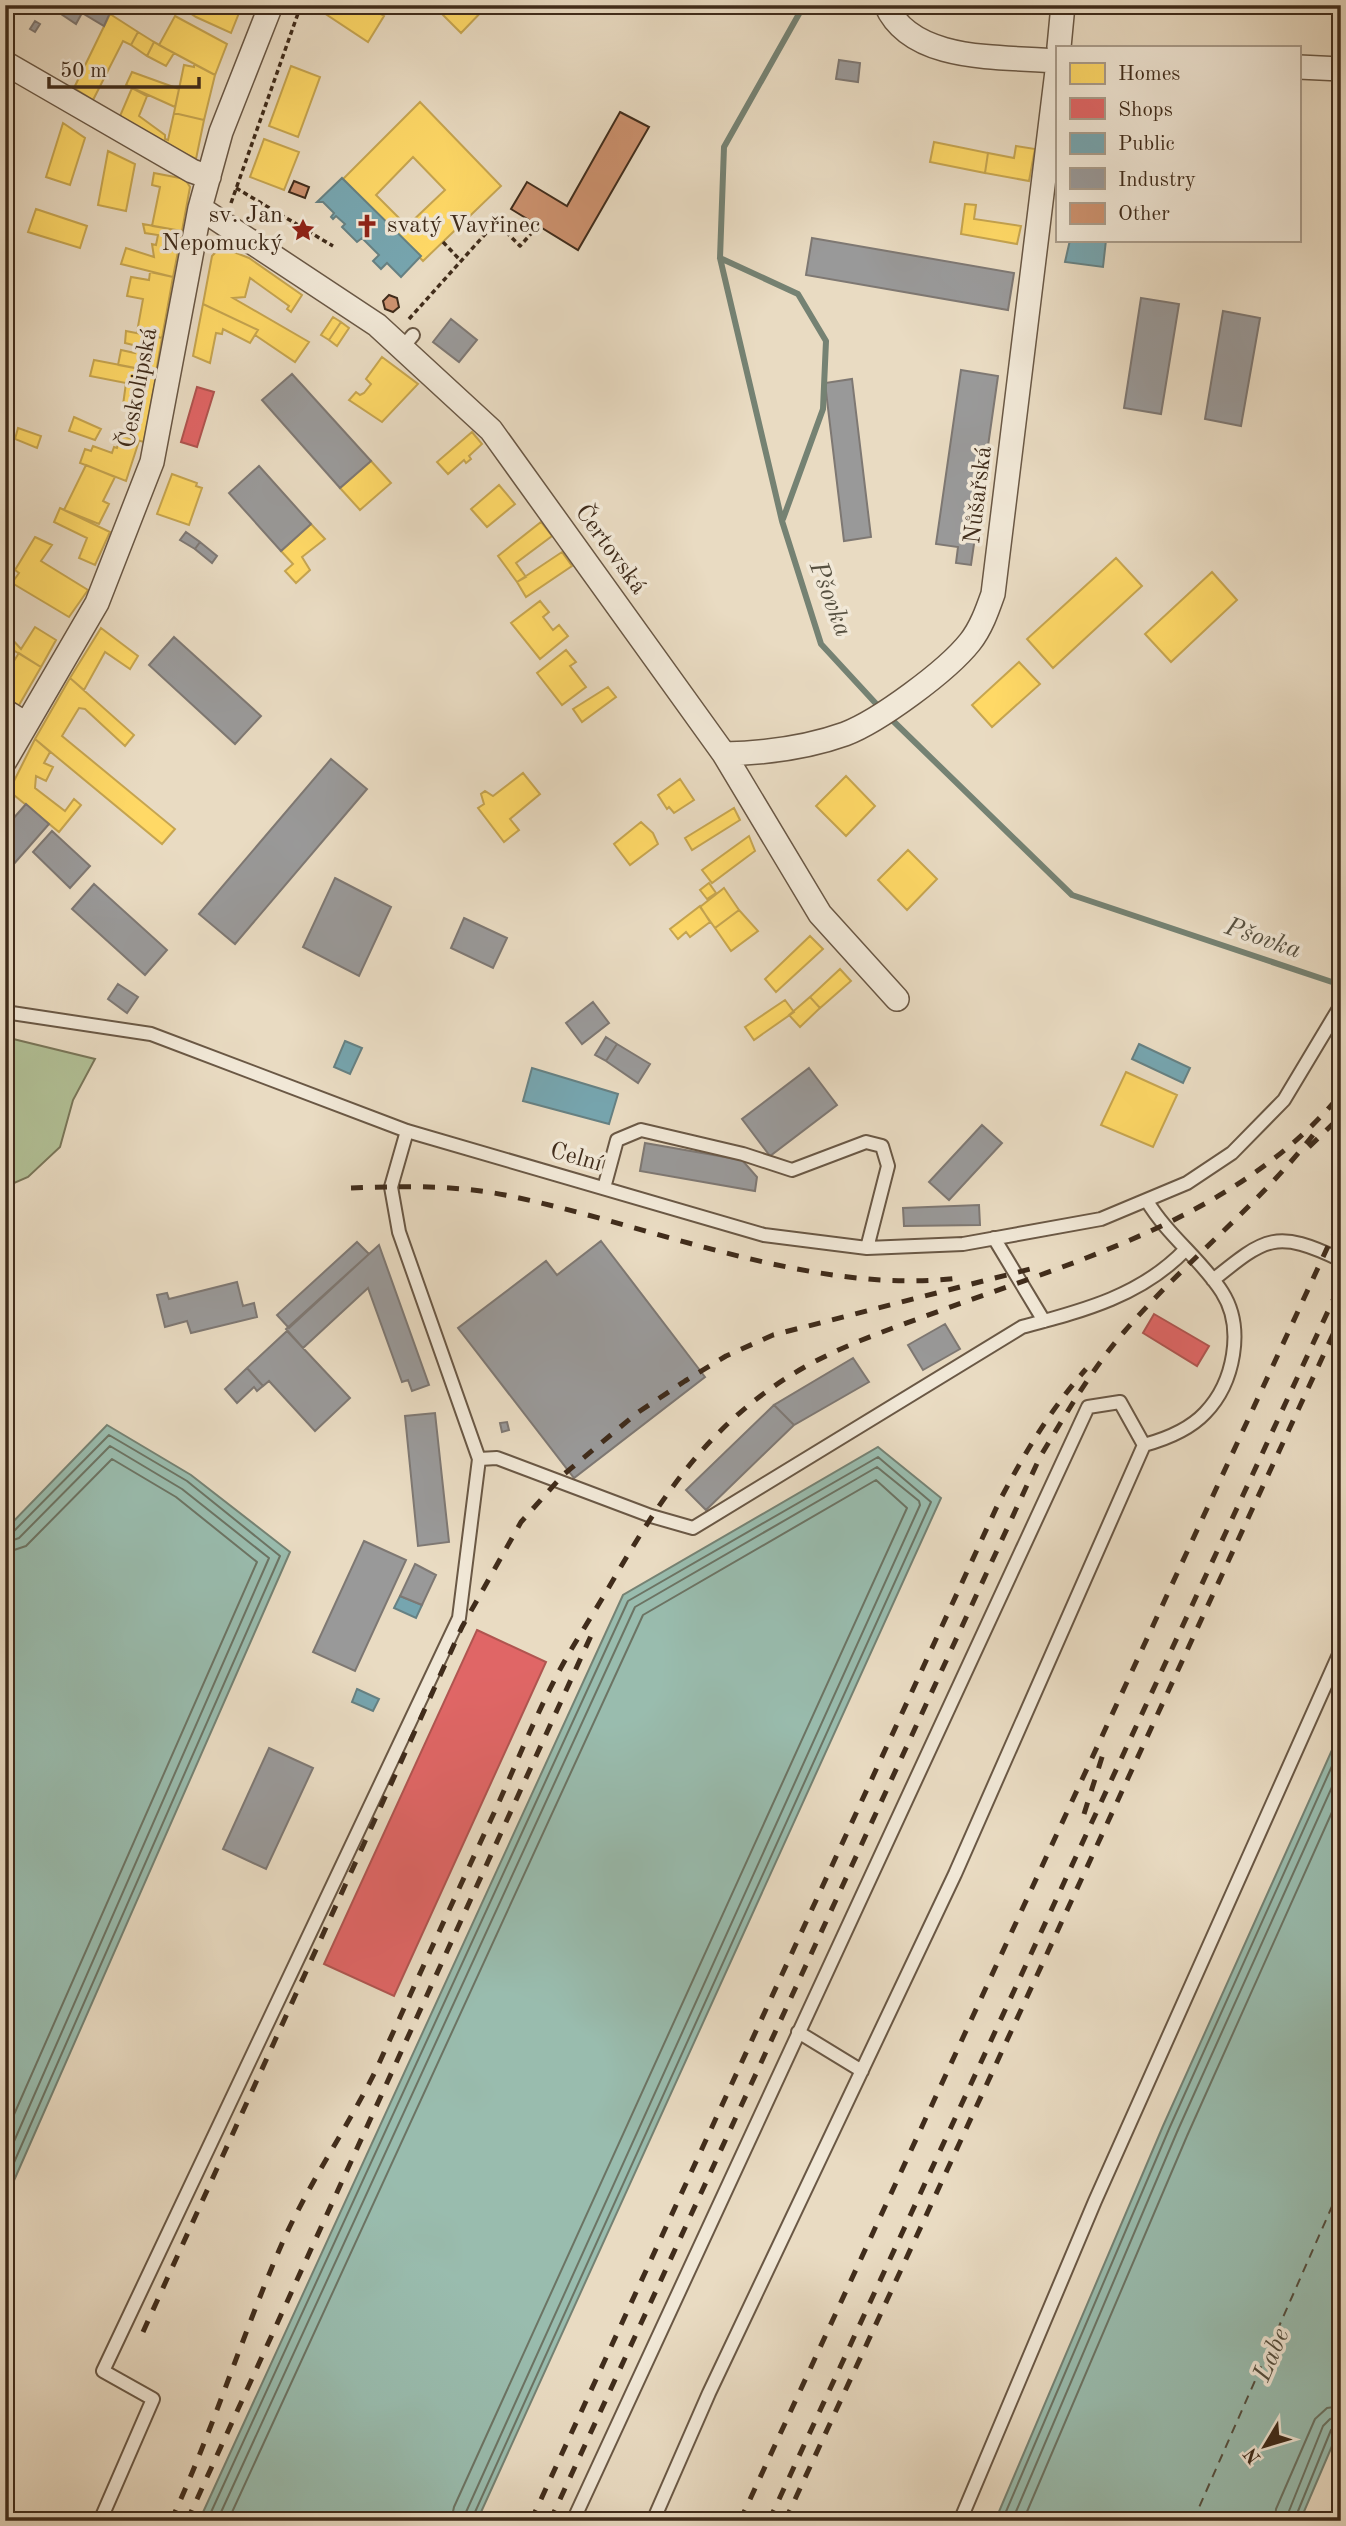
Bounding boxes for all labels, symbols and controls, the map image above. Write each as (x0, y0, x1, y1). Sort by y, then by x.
scale bar (49, 46, 200, 90)
legend (1056, 46, 1300, 242)
text: 50 m (60, 61, 107, 82)
text: Homes (1118, 64, 1180, 85)
text: Shops (1118, 100, 1173, 121)
text: Public (1118, 134, 1175, 155)
text: Industry (1118, 170, 1196, 191)
place label: sv. Jan Nepomucký (162, 204, 283, 256)
text: Other (1118, 204, 1170, 225)
church icon: svatý Vavřinec (353, 212, 381, 240)
place label: svatý Vavřinec (387, 214, 540, 238)
place icon: sv. Jan Nepomucký (289, 216, 317, 244)
street label: Českolipská (111, 325, 162, 450)
street label: Nůšařská (961, 445, 997, 545)
street label: Čertovská (570, 498, 654, 599)
water label: Pšovka (803, 557, 856, 640)
water label: Pšovka (1221, 914, 1304, 964)
street label: Celní (547, 1139, 605, 1177)
water label: Labe (1249, 2325, 1295, 2386)
north arrow (1230, 2410, 1300, 2480)
text: N (1241, 2443, 1266, 2467)

